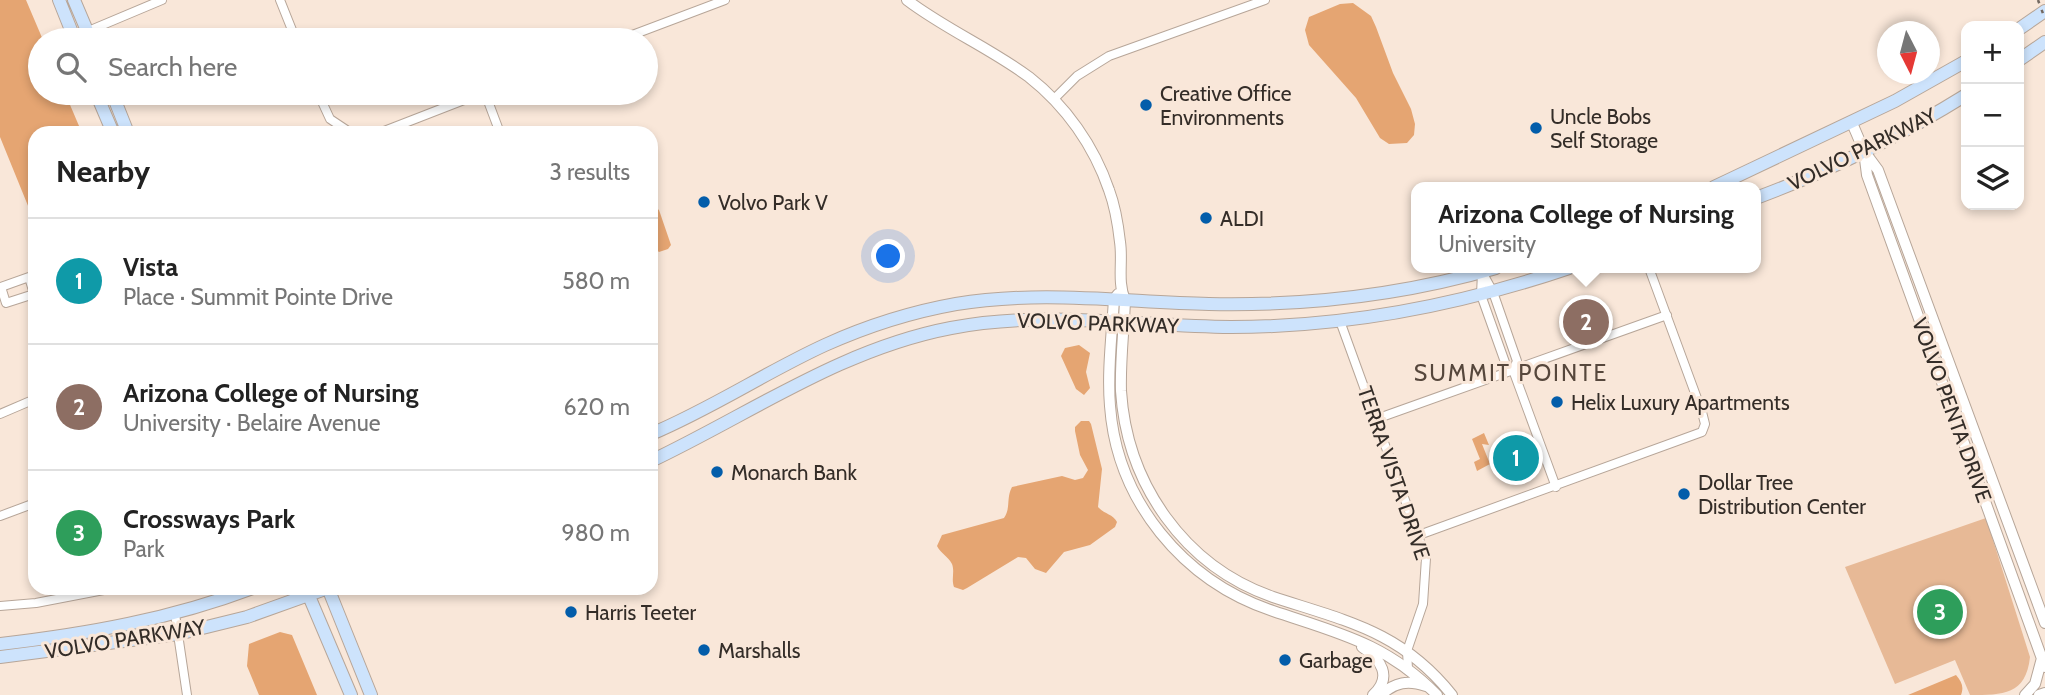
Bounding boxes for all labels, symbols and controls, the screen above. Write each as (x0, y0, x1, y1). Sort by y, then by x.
north arrow (1877, 21, 1940, 84)
map controls (1961, 21, 2024, 210)
button: + (1961, 21, 2024, 84)
search box (28, 28, 658, 105)
icon: search (52, 48, 90, 86)
text: Search here (108, 51, 237, 83)
place label: Creative Office Environments (1160, 81, 1292, 130)
button: − (1961, 84, 2024, 147)
marker: Creative Office Environments (1138, 97, 1154, 113)
street label: VOLVO PARKWAY (1784, 102, 1941, 196)
place label: Uncle Bobs Self Storage (1550, 104, 1658, 153)
marker: Uncle Bobs Self Storage (1528, 120, 1544, 136)
button: layers (1961, 147, 2024, 210)
text: Nearby (56, 153, 150, 190)
text: 3 results (549, 158, 630, 186)
popup (1411, 182, 1761, 273)
place label: Volvo Park V (718, 190, 828, 215)
marker: Volvo Park V (696, 194, 712, 210)
text: Arizona College of Nursing (1438, 198, 1734, 230)
place label: ALDI (1220, 206, 1264, 231)
marker: ALDI (1198, 210, 1214, 226)
text: University (1438, 230, 1536, 258)
your location (871, 239, 905, 273)
text: Vista (123, 251, 178, 283)
text: 1 (75, 267, 83, 295)
text: 580 m (562, 267, 630, 295)
text: Place · Summit Pointe Drive (123, 283, 393, 311)
pin: 2 (1563, 296, 1609, 348)
street label: VOLVO PARKWAY (1017, 308, 1180, 338)
street label: VOLVO PENTA DRIVE (1907, 314, 1997, 506)
district label: SUMMIT POINTE (1414, 359, 1608, 387)
text: Arizona College of Nursing (123, 377, 419, 409)
street label: TERRA VISTA DRIVE (1353, 383, 1435, 563)
place label: Helix Luxury Apartments (1571, 390, 1790, 415)
text: 2 (73, 393, 85, 421)
text: 620 m (563, 393, 630, 421)
marker: Helix Luxury Apartments (1549, 394, 1565, 410)
text: University · Belaire Avenue (123, 409, 380, 437)
pin: 1 (1493, 432, 1539, 484)
place label: Monarch Bank (731, 460, 858, 485)
marker: Monarch Bank (709, 464, 725, 480)
place label: Dollar Tree Distribution Center (1698, 470, 1866, 519)
marker: Dollar Tree Distribution Center (1676, 486, 1692, 502)
text: Crossways Park (123, 503, 295, 535)
text: 3 (73, 519, 85, 547)
text: 980 m (562, 519, 630, 547)
text: Park (123, 535, 164, 563)
pin: 3 (1917, 586, 1963, 638)
place label: Harris Teeter (585, 600, 697, 625)
marker: Harris Teeter (563, 604, 579, 620)
street label: VOLVO PARKWAY (43, 614, 208, 664)
place label: Marshalls (718, 638, 801, 663)
marker: Marshalls (696, 642, 712, 658)
place label: Garbage (1299, 648, 1373, 673)
marker: Garbage (1277, 652, 1293, 668)

